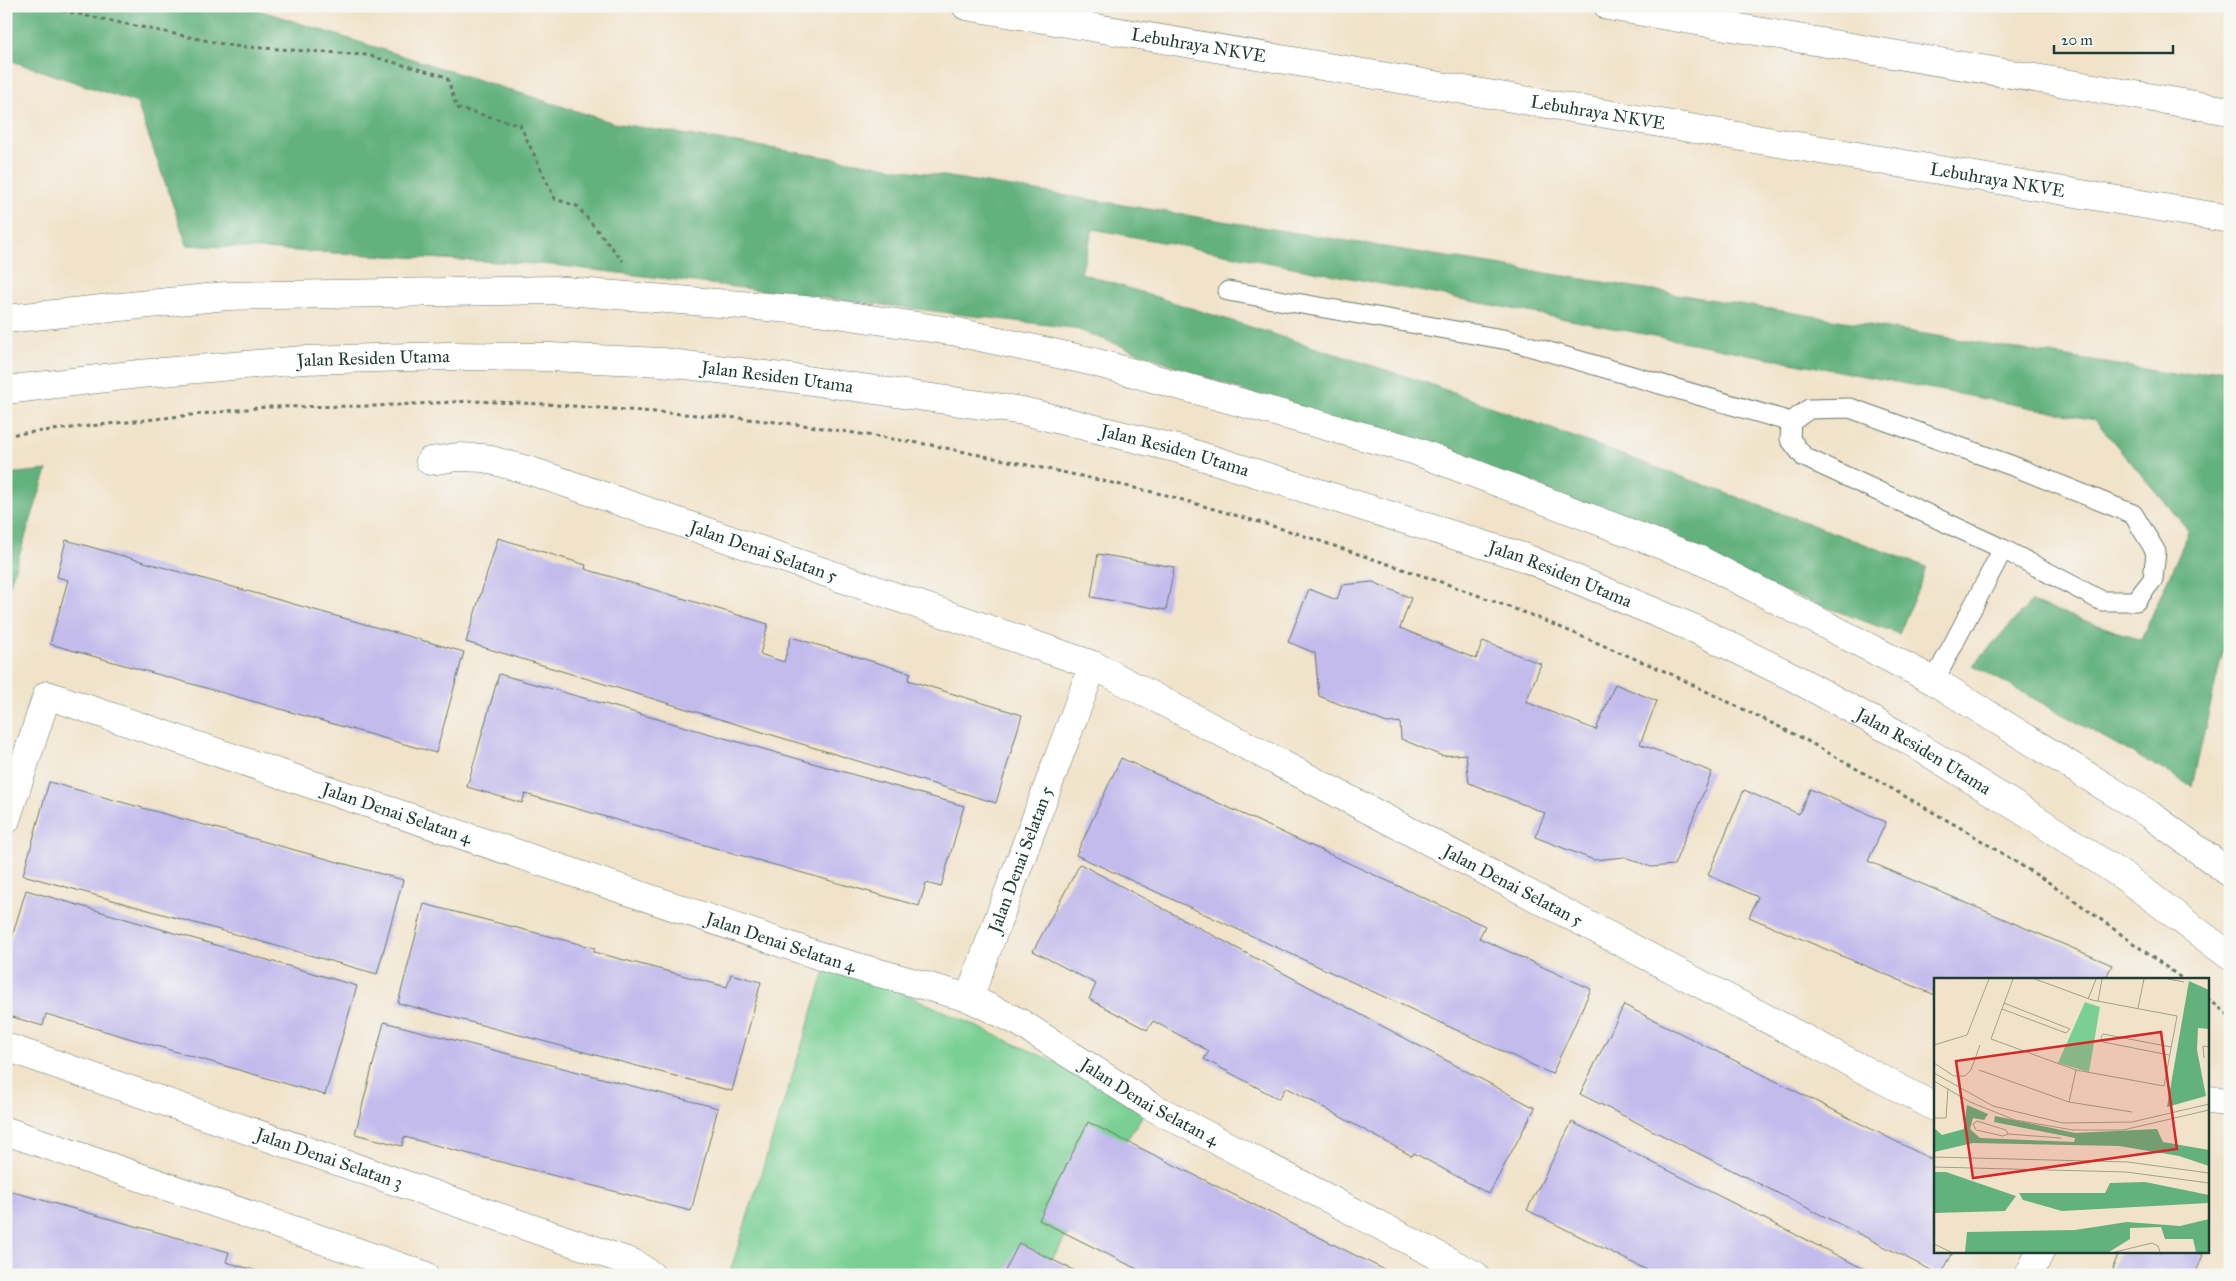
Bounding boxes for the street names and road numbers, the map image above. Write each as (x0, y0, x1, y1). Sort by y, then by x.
street label: Lebuhraya NKVE (1130, 23, 1268, 67)
street label: Lebuhraya NKVE (1529, 90, 1667, 135)
street label: Lebuhraya NKVE (1928, 158, 2067, 202)
street label: Jalan Residen Utama (294, 345, 451, 373)
street label: Jalan Residen Utama (698, 356, 855, 398)
street label: Jalan Residen Utama (1096, 419, 1252, 481)
street label: Jalan Denai Selatan 5 (684, 515, 841, 587)
street label: Jalan Residen Utama (1484, 535, 1636, 613)
street label: Jalan Residen Utama (1850, 702, 1995, 800)
street label: Jalan Denai Selatan 4 (317, 777, 476, 849)
street label: Jalan Denai Selatan 5 (983, 782, 1058, 938)
street label: Jalan Denai Selatan 5 (1437, 839, 1587, 932)
street label: Jalan Denai Selatan 4 (701, 907, 859, 977)
street label: Jalan Denai Selatan 4 (1074, 1052, 1223, 1151)
street label: Jalan Denai Selatan 3 (251, 1122, 406, 1194)

